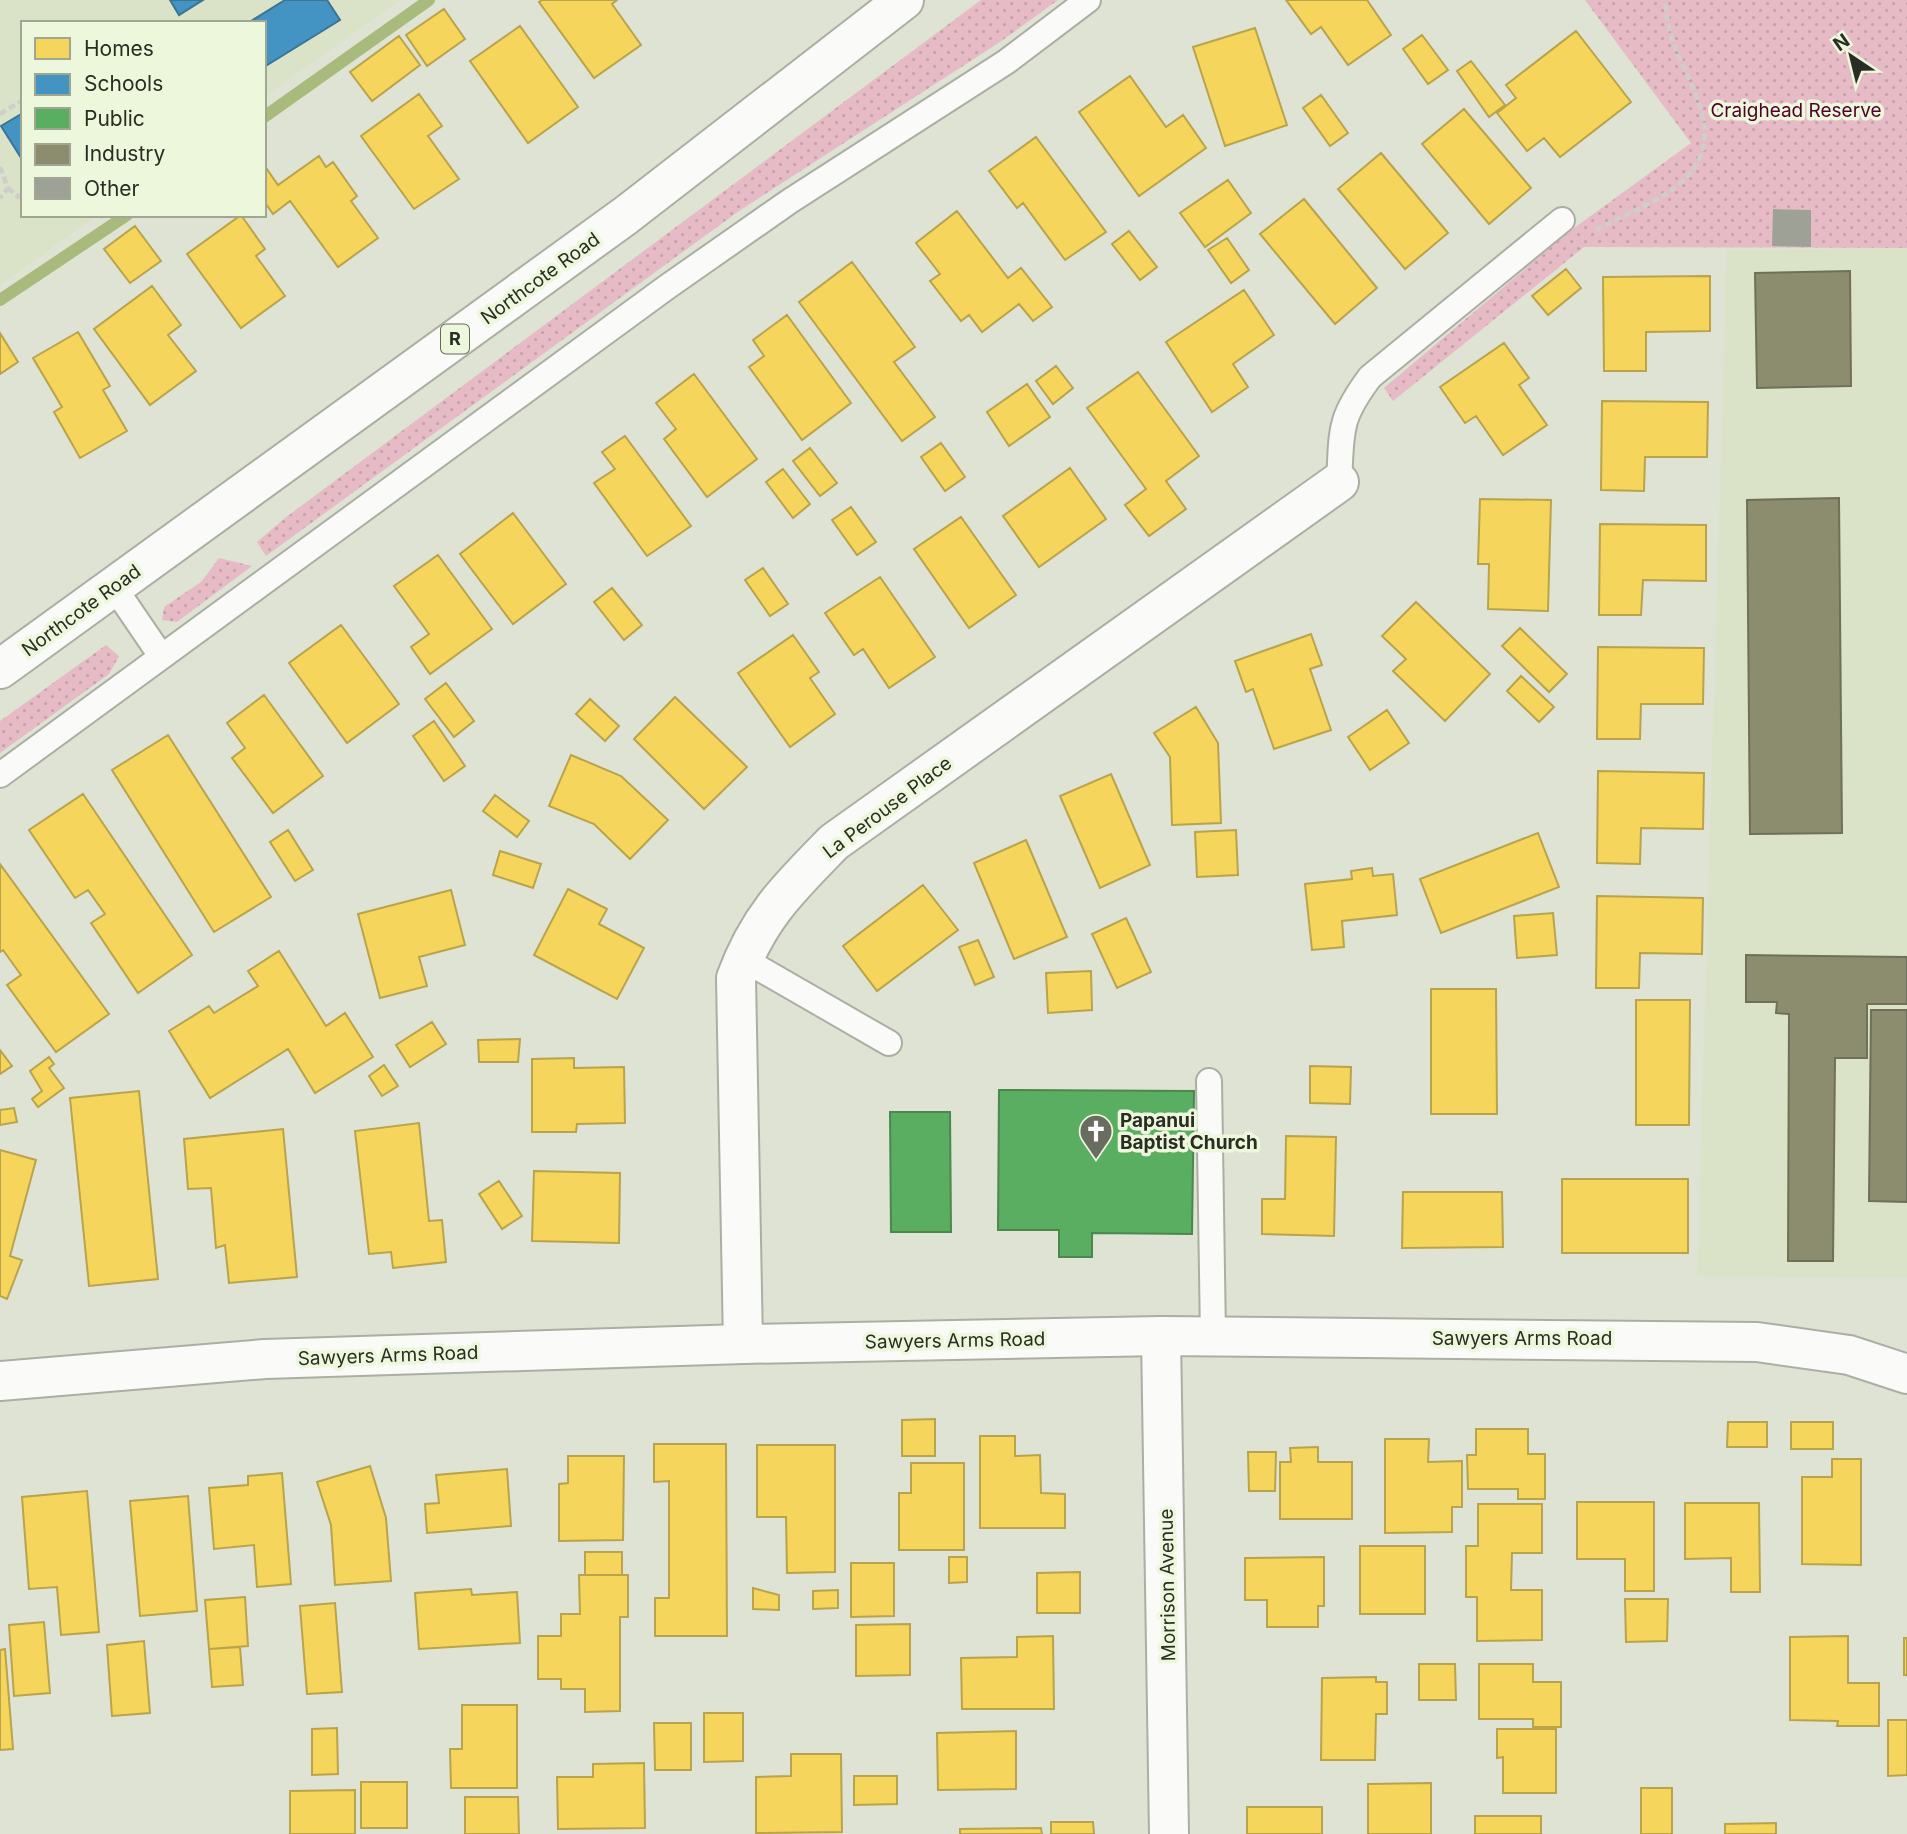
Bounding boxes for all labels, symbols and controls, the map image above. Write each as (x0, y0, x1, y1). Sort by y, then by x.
legend (21, 21, 266, 217)
north arrow (1816, 21, 1886, 91)
text: N (1829, 29, 1854, 56)
text: Homes (84, 36, 154, 61)
text: Schools (84, 71, 163, 96)
park label: Craighead Reserve (1710, 99, 1882, 122)
text: Public (84, 106, 145, 131)
text: Industry (84, 141, 166, 166)
text: Other (84, 176, 140, 201)
street label: Northcote Road (476, 228, 604, 329)
road number: R (441, 324, 469, 354)
street label: Northcote Road (17, 560, 145, 661)
street label: La Perouse Place (818, 752, 956, 863)
place label: Papanui Baptist Church (1120, 1109, 1258, 1154)
church icon: Papanui Baptist Church (1077, 1112, 1115, 1161)
street label: Sawyers Arms Road (864, 1327, 1046, 1354)
street label: Sawyers Arms Road (1432, 1327, 1612, 1350)
street label: Sawyers Arms Road (297, 1341, 479, 1370)
street label: Morrison Avenue (1155, 1508, 1180, 1662)

